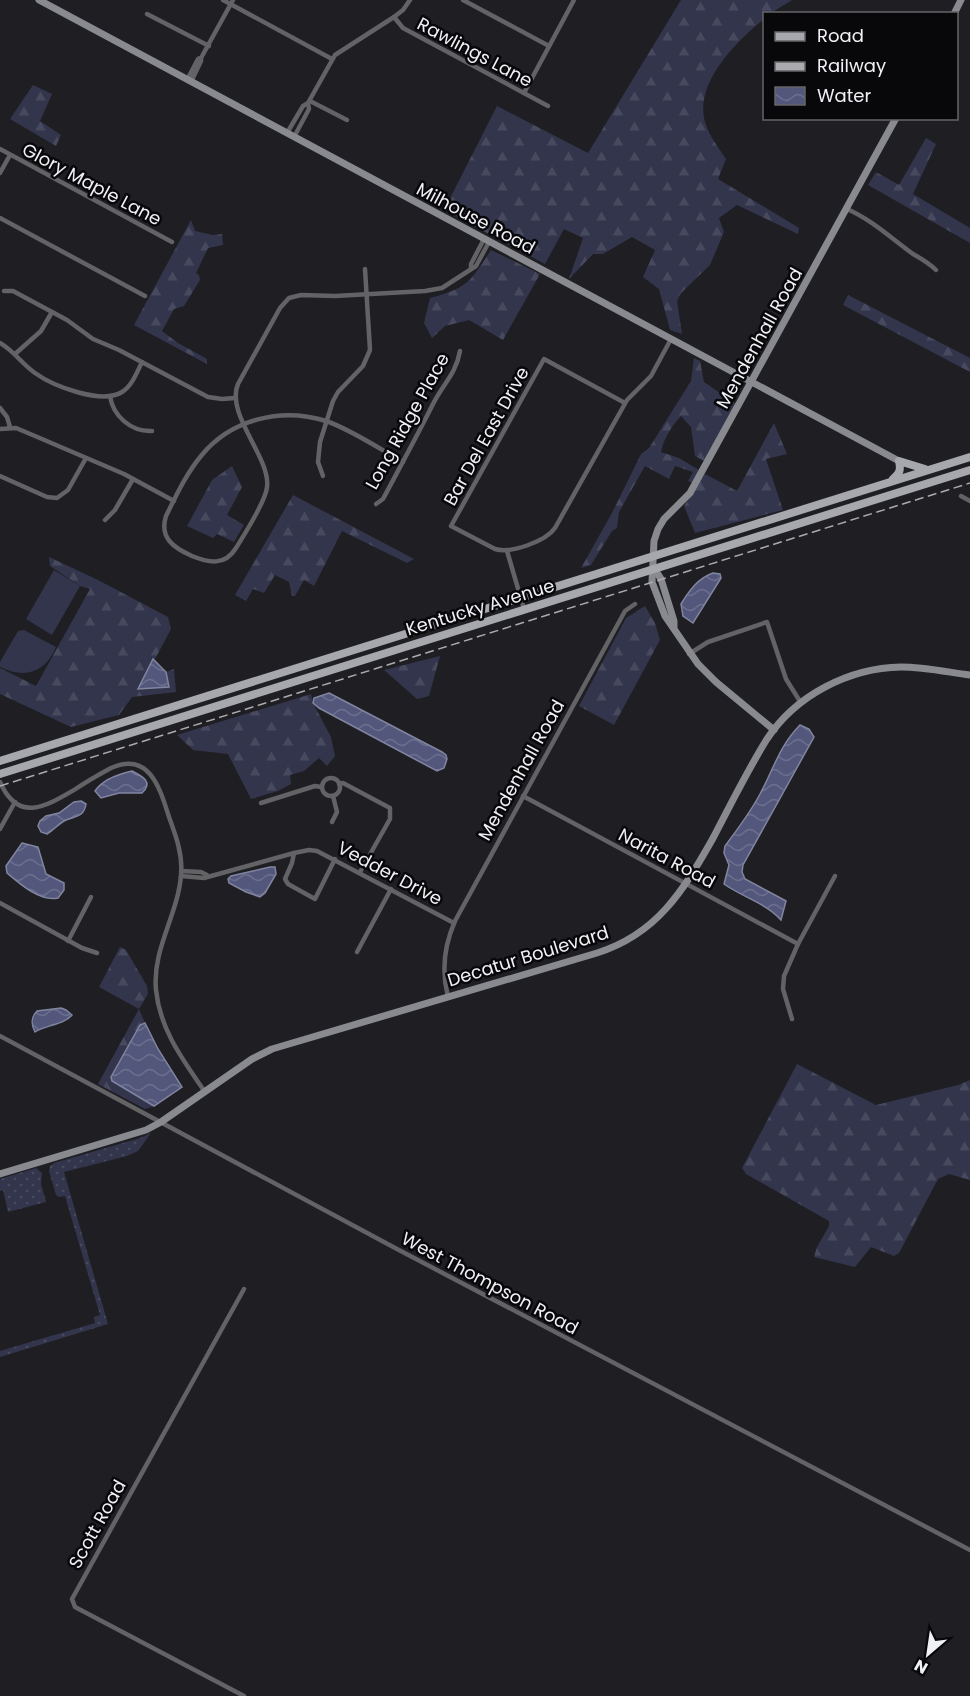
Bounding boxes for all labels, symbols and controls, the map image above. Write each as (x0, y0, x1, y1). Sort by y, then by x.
street label: Rawlings Lane (413, 11, 537, 93)
legend (763, 12, 958, 120)
text: Road (817, 23, 864, 48)
text: Railway (817, 53, 886, 78)
text: Water (817, 83, 871, 108)
street label: Glory Maple Lane (18, 137, 166, 231)
street label: Milhouse Road (412, 176, 540, 260)
street label: Mendenhall Road (710, 263, 808, 413)
street label: Long Ridge Place (359, 348, 455, 494)
street label: Bar Del East Drive (437, 362, 535, 510)
street label: Kentucky Avenue (403, 572, 557, 642)
street label: Mendenhall Road (472, 695, 570, 845)
street label: Narita Road (614, 822, 720, 894)
street label: Vedder Drive (333, 835, 447, 911)
street label: Decatur Boulevard (444, 920, 612, 992)
street label: West Thompson Road (397, 1226, 583, 1340)
street label: Scott Road (62, 1475, 132, 1573)
north arrow (898, 1624, 958, 1684)
text: N (910, 1654, 932, 1680)

